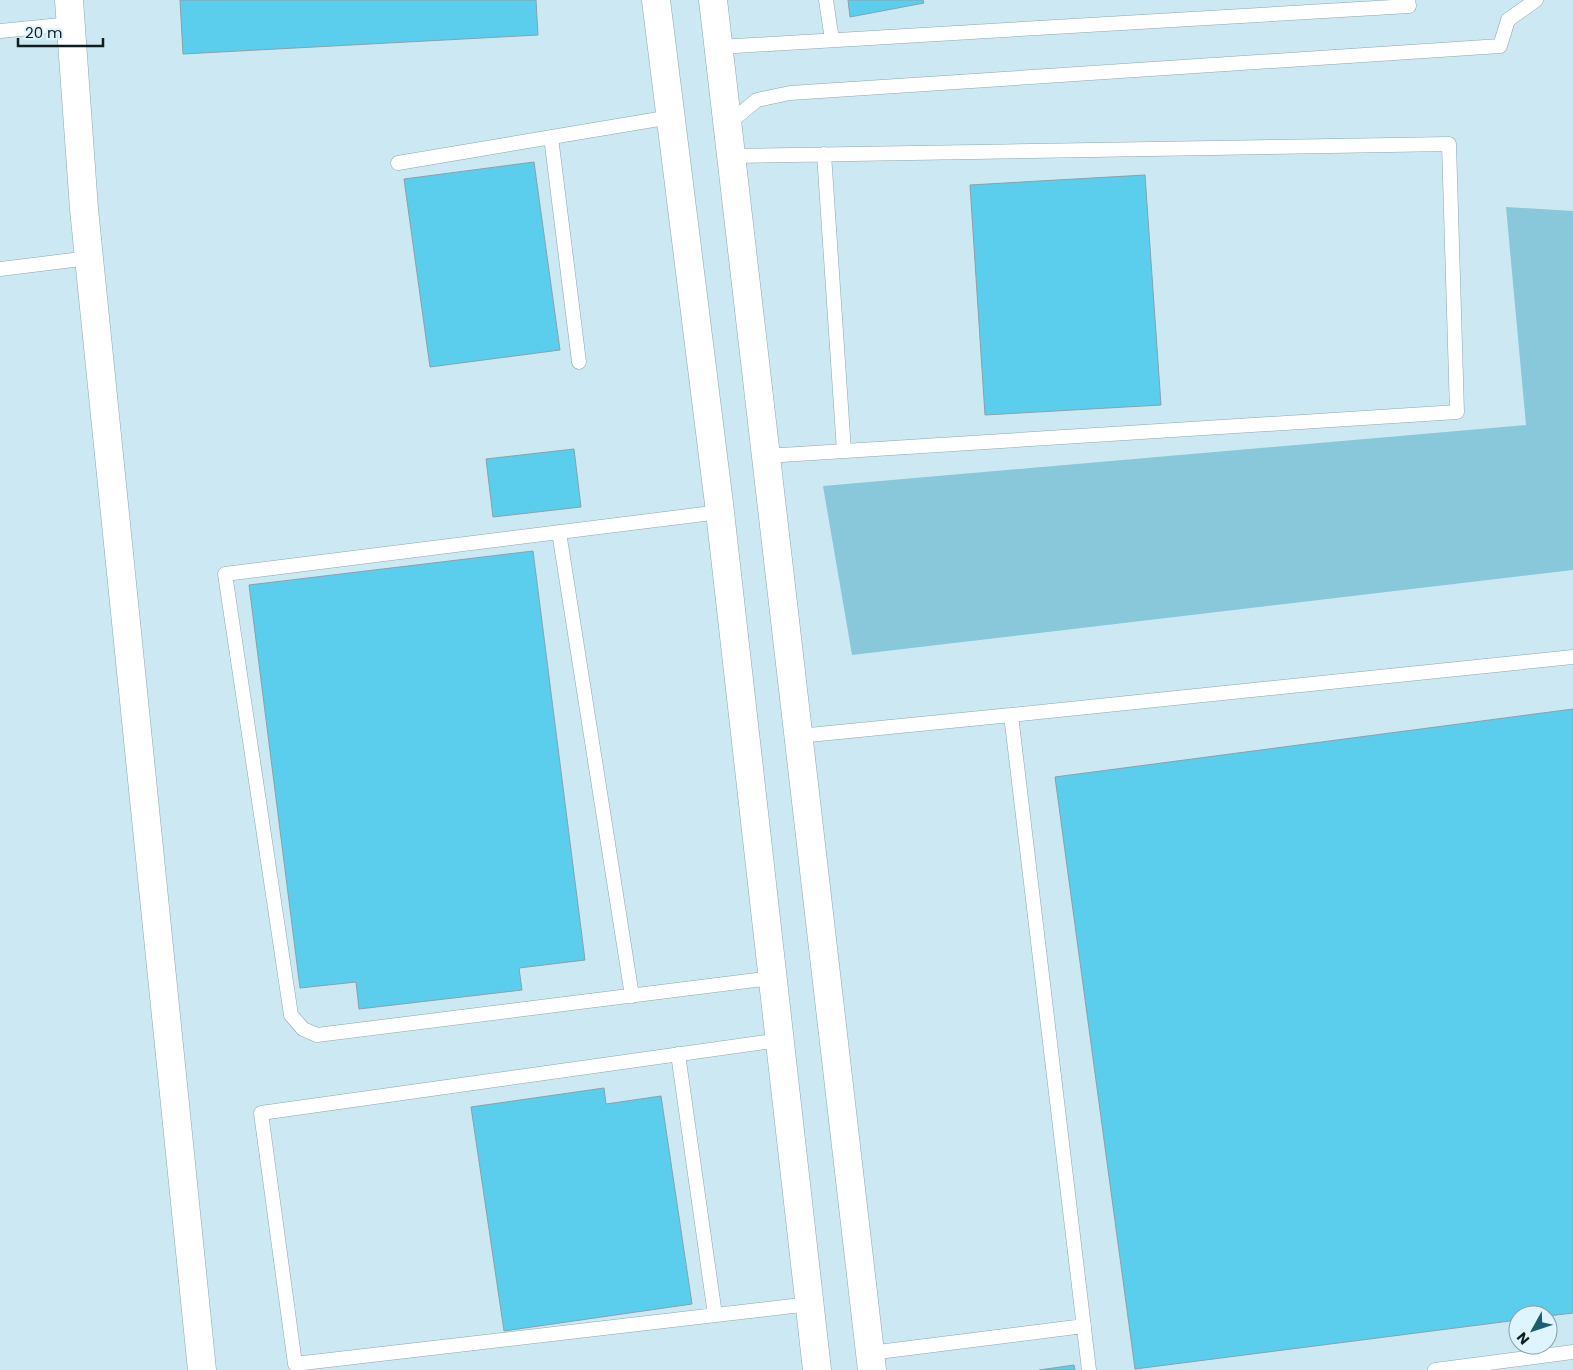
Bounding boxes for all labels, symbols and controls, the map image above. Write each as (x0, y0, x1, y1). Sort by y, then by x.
scale bar (18, 15, 102, 47)
text: 20 m (25, 22, 63, 43)
north arrow (1508, 1305, 1558, 1355)
text: N (1512, 1328, 1534, 1349)

